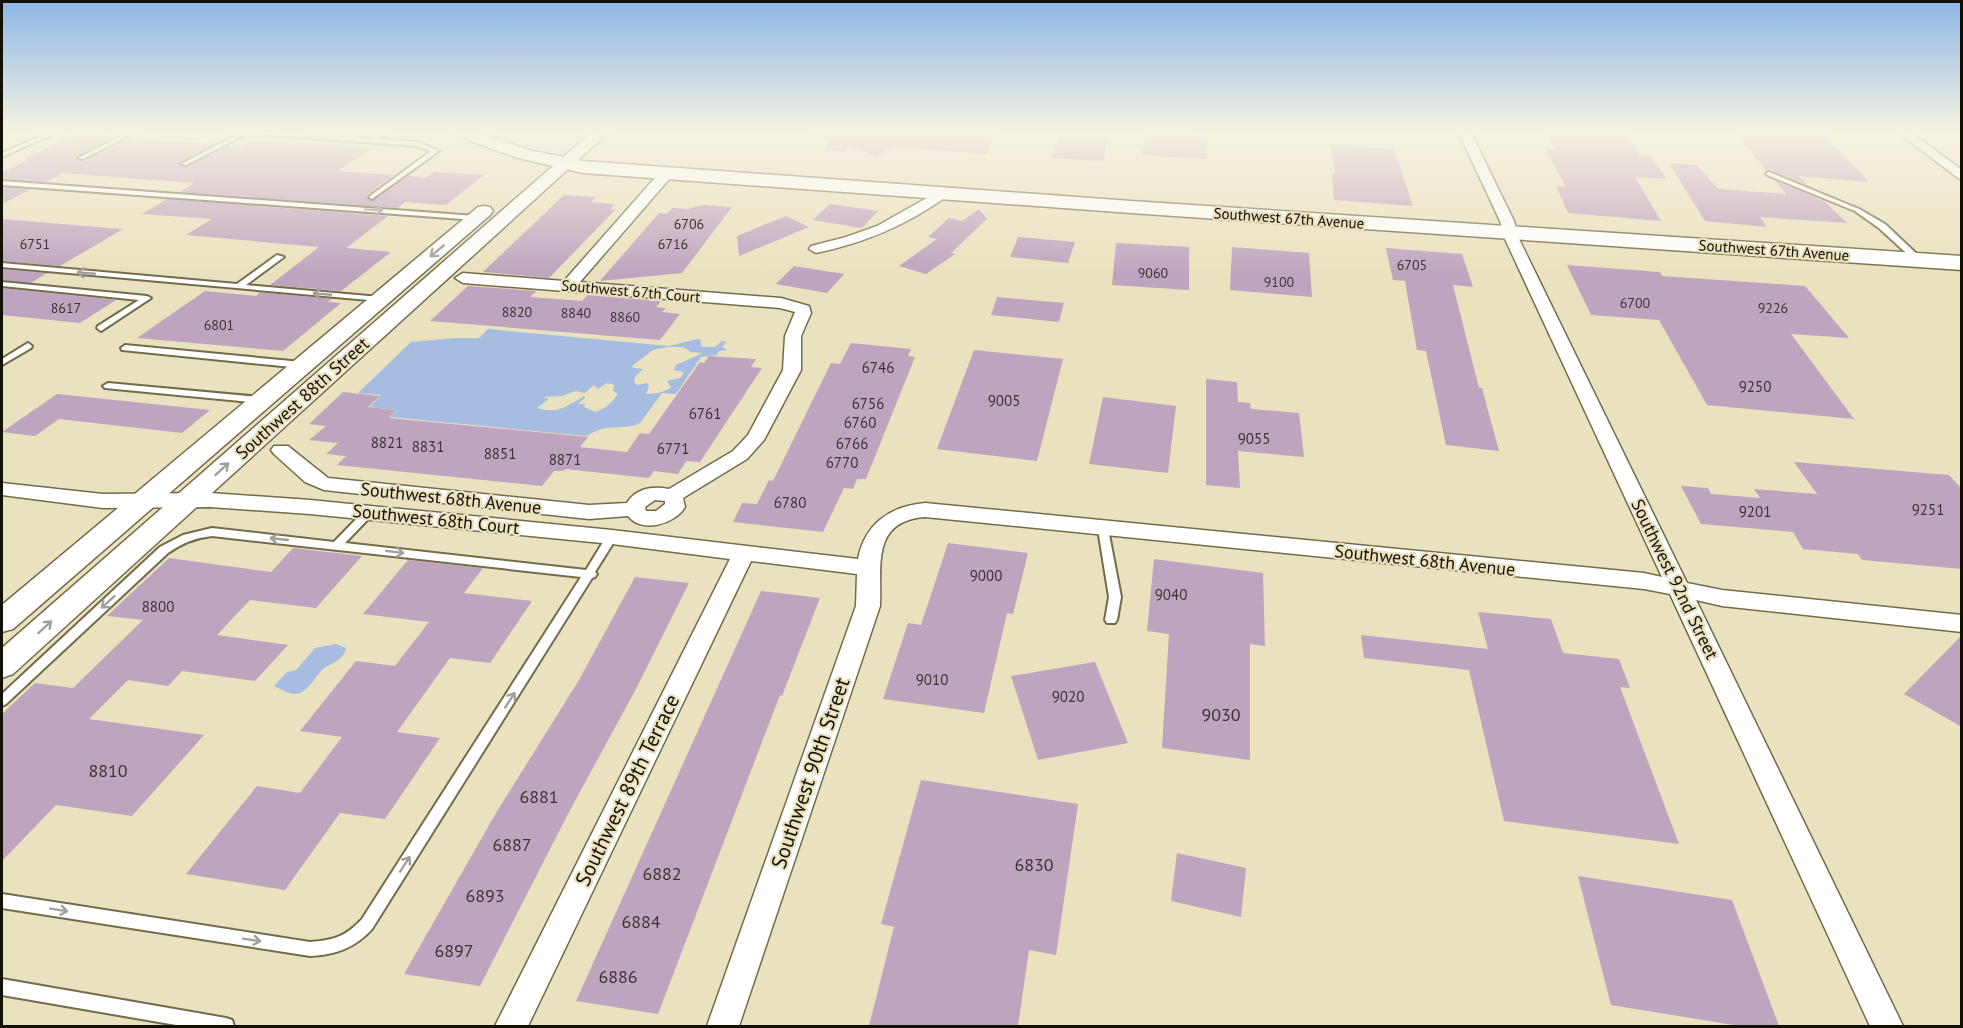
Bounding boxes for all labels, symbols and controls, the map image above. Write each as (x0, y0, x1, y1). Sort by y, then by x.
street label: Southwest 67th Avenue (1213, 203, 1365, 233)
one-way arrow (364, 205, 383, 216)
house number: 6706 (674, 215, 704, 233)
house number: 6751 (20, 235, 50, 253)
house number: 6716 (658, 235, 688, 253)
street label: Southwest 67th Avenue (1698, 235, 1850, 265)
one-way arrow (430, 244, 445, 258)
house number: 6705 (1397, 256, 1427, 274)
house number: 9060 (1138, 264, 1169, 282)
one-way arrow (76, 267, 96, 278)
house number: 9100 (1264, 273, 1295, 291)
street label: Southwest 67th Court (561, 275, 701, 307)
one-way arrow (313, 288, 332, 299)
house number: 6700 (1620, 294, 1651, 312)
house number: 8617 (51, 299, 81, 317)
house number: 9226 (1758, 299, 1788, 317)
house number: 8820 (502, 303, 533, 321)
house number: 8840 (561, 304, 592, 322)
house number: 8860 (610, 308, 641, 326)
house number: 6801 (204, 316, 234, 334)
street label: Southwest 88th Street (230, 332, 374, 464)
house number: 6746 (862, 358, 894, 377)
house number: 9250 (1739, 377, 1771, 396)
house number: 9005 (988, 391, 1020, 410)
house number: 6756 (852, 394, 884, 413)
house number: 6761 (689, 404, 721, 423)
house number: 6760 (844, 413, 876, 432)
house number: 9055 (1238, 429, 1270, 448)
house number: 8821 (371, 433, 403, 452)
house number: 6766 (836, 434, 868, 453)
house number: 8831 (412, 437, 444, 456)
house number: 6771 (657, 439, 689, 458)
house number: 8851 (484, 444, 516, 463)
house number: 8871 (549, 450, 581, 469)
house number: 6770 (826, 453, 858, 472)
one-way arrow (214, 462, 229, 476)
street label: Southwest 68th Avenue (360, 477, 542, 519)
house number: 6780 (774, 493, 806, 512)
street label: Southwest 92nd Street (1626, 495, 1724, 663)
street label: Southwest 68th Court (351, 499, 521, 539)
house number: 9251 (1912, 500, 1944, 519)
house number: 9201 (1739, 502, 1771, 521)
one-way arrow (269, 533, 289, 544)
street label: Southwest 68th Avenue (1334, 539, 1516, 581)
one-way arrow (385, 546, 404, 557)
house number: 9000 (970, 566, 1002, 585)
house number: 9040 (1155, 585, 1187, 604)
one-way arrow (101, 595, 116, 609)
house number: 8800 (142, 597, 174, 616)
one-way arrow (37, 620, 52, 634)
house number: 9010 (916, 670, 948, 689)
street label: Southwest 90th Street (765, 674, 855, 872)
house number: 9020 (1052, 687, 1084, 706)
street label: Southwest 89th Terrace (569, 690, 685, 890)
one-way arrow (505, 692, 517, 709)
house number: 9030 (1201, 703, 1241, 726)
house number: 8810 (88, 759, 128, 782)
house number: 6881 (519, 785, 559, 808)
house number: 6887 (492, 833, 532, 856)
house number: 6830 (1014, 853, 1054, 876)
one-way arrow (400, 856, 412, 873)
house number: 6882 (642, 862, 682, 885)
house number: 6893 (465, 884, 505, 907)
one-way arrow (49, 905, 69, 916)
house number: 6884 (621, 910, 661, 933)
one-way arrow (242, 934, 261, 945)
house number: 6897 (434, 939, 474, 962)
house number: 6886 (598, 965, 638, 988)

